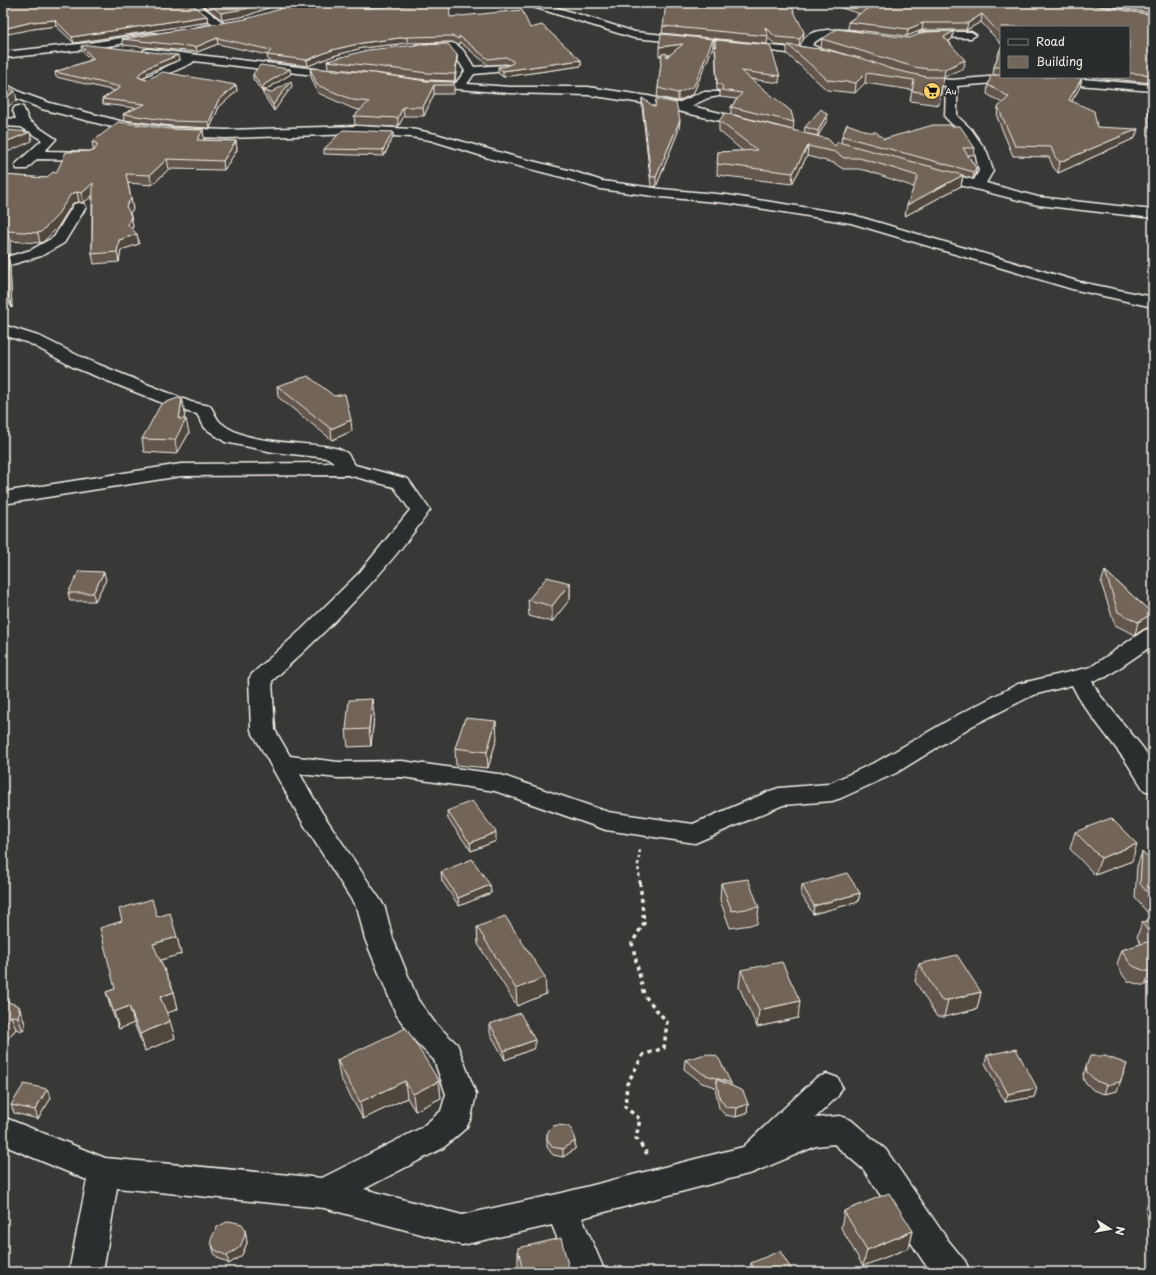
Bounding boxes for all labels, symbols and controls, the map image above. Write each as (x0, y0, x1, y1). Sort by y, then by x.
legend (1000, 26, 1130, 78)
text: Road (1036, 32, 1065, 50)
text: Building (1036, 52, 1083, 70)
supermarket icon: Ач (922, 81, 942, 101)
place label: Ач (945, 84, 957, 98)
north arrow (1090, 1209, 1130, 1249)
text: N (1111, 1225, 1129, 1237)

